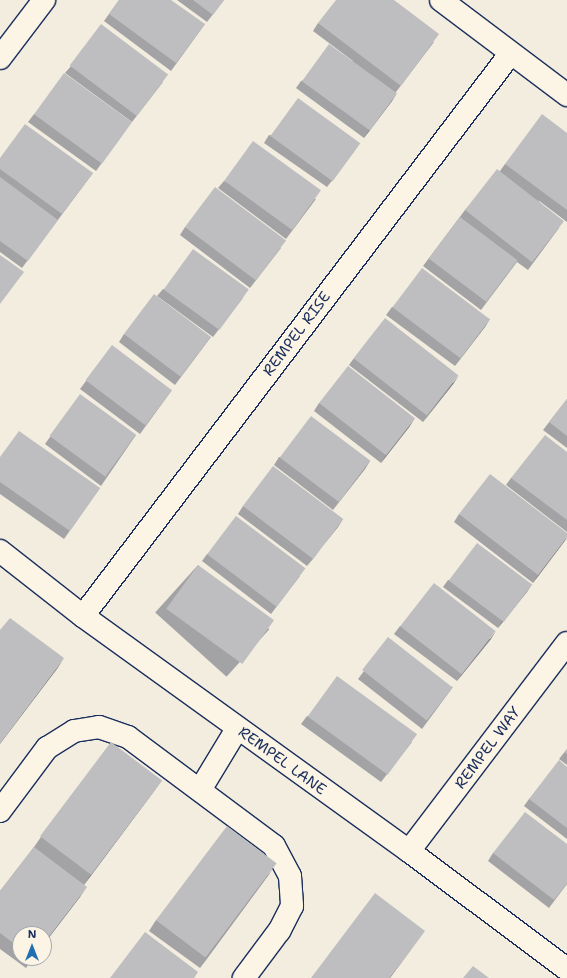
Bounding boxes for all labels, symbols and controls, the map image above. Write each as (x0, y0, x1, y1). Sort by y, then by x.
street label: REMPEL RISE (259, 288, 335, 380)
street label: REMPEL WAY (451, 703, 525, 793)
street label: REMPEL LANE (235, 723, 329, 799)
north arrow (12, 926, 52, 966)
text: N (28, 927, 36, 942)

